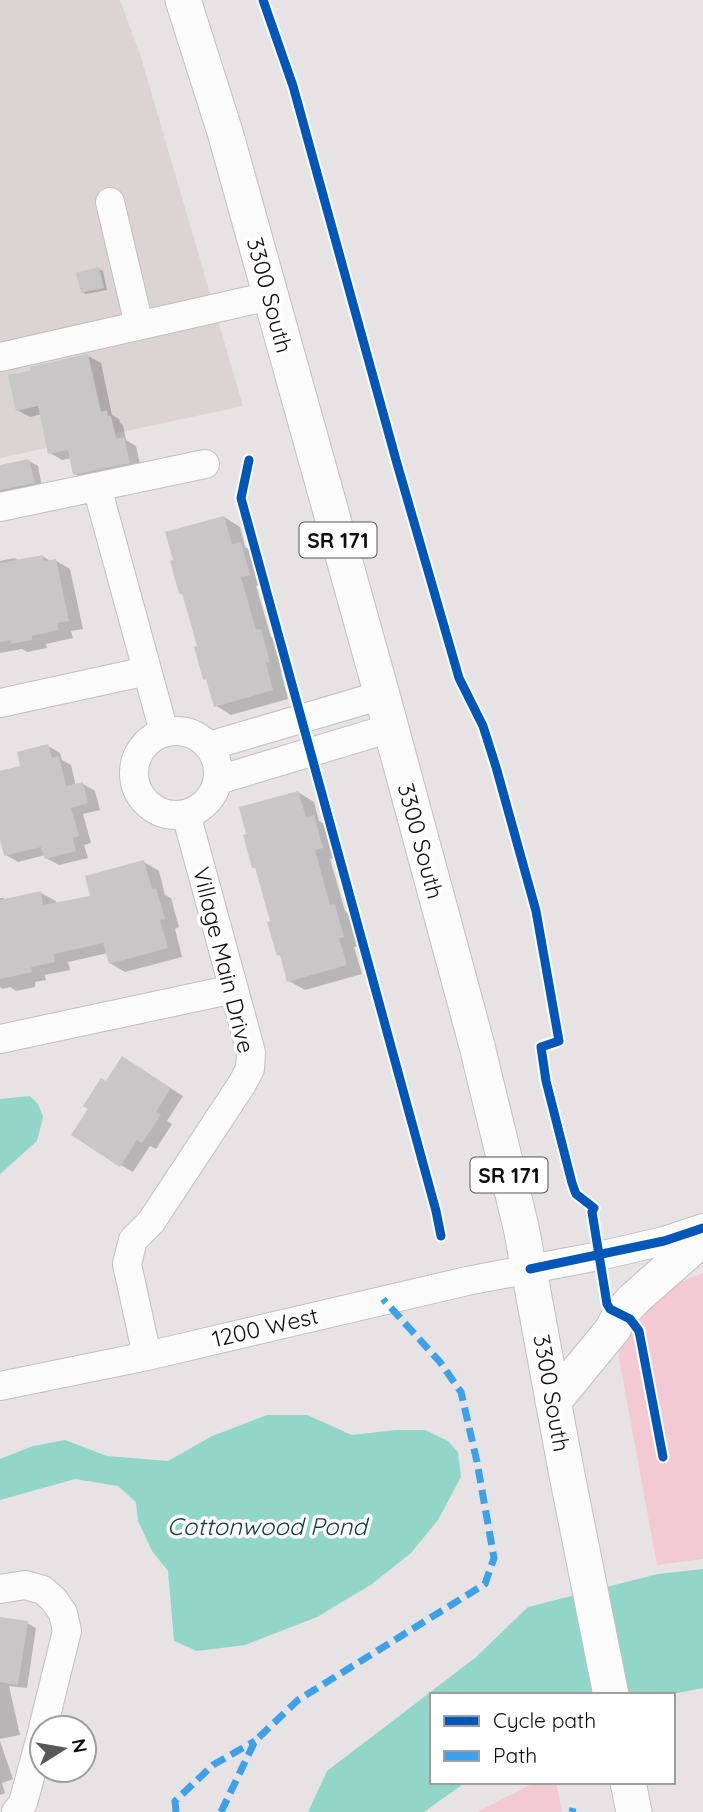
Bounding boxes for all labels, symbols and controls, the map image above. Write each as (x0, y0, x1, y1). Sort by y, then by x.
street label: 3300 South (241, 234, 299, 356)
road number: SR 171 (300, 522, 376, 558)
street label: 3300 South (392, 780, 450, 902)
street label: Village Main Drive (187, 864, 261, 1056)
road number: SR 171 (470, 1158, 548, 1192)
street label: 1200 West (209, 1301, 321, 1353)
street label: 3300 South (527, 1332, 577, 1454)
water label: Cottonwood Pond (167, 1511, 370, 1541)
legend (430, 1693, 675, 1784)
text: Cycle path (493, 1707, 596, 1733)
north arrow (28, 1714, 98, 1784)
text: N (67, 1737, 93, 1755)
text: Path (493, 1742, 537, 1768)

